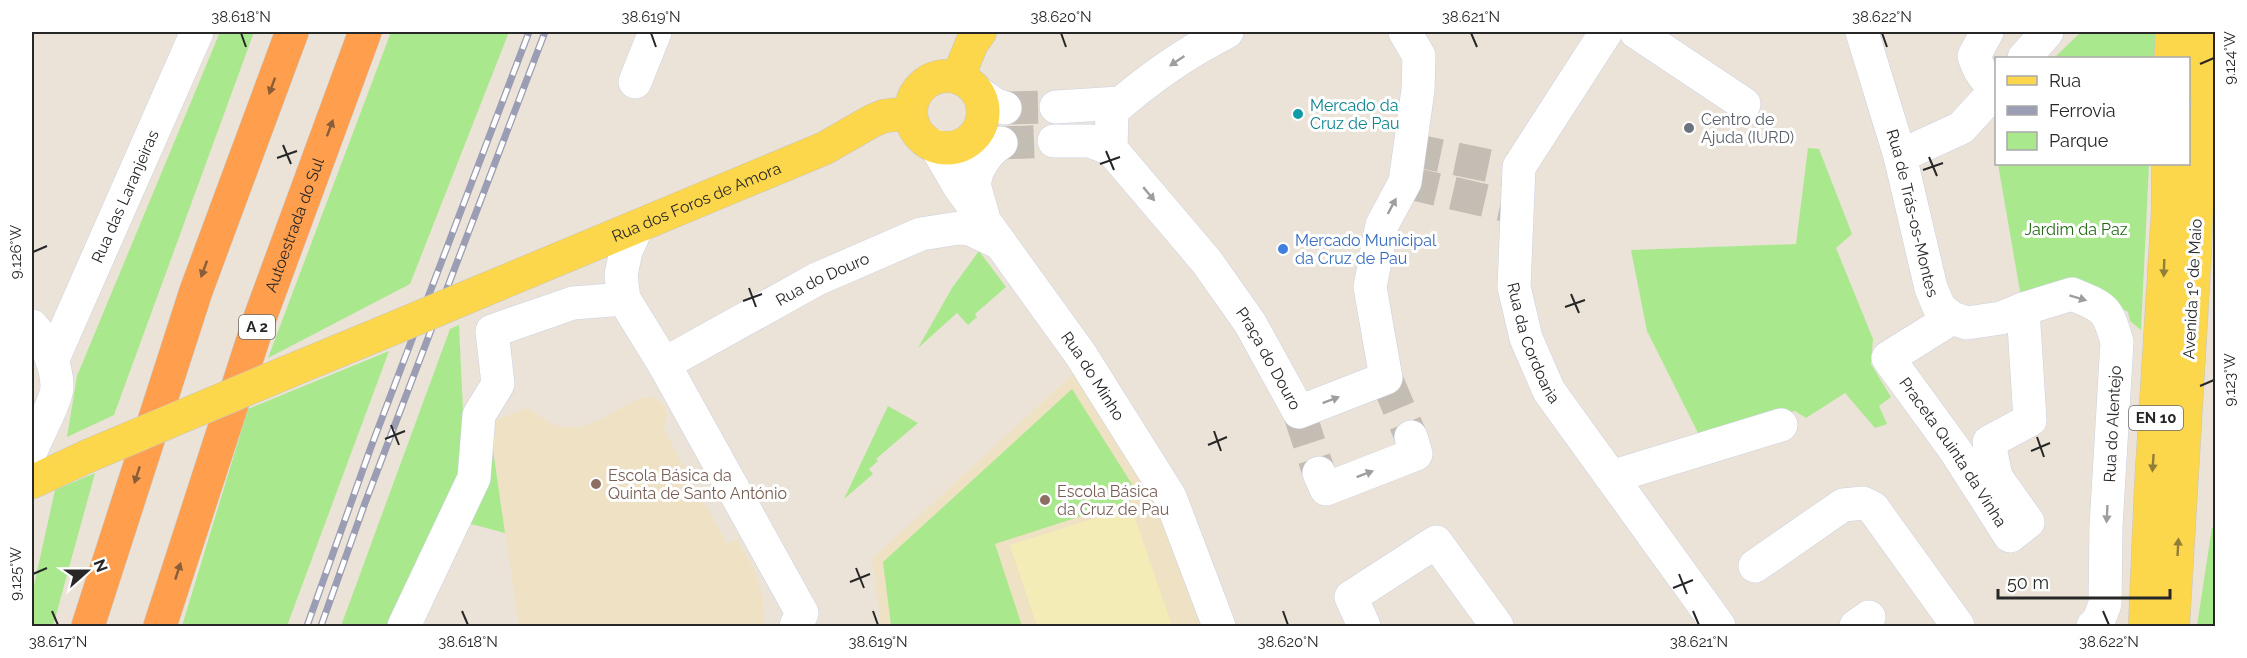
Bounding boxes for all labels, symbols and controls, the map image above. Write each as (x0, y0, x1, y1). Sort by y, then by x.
text: 38.618°N (211, 8, 271, 26)
text: 38.619°N (621, 8, 681, 26)
text: 38.620°N (1030, 8, 1092, 26)
text: 38.621°N (1442, 8, 1500, 26)
text: 38.622°N (1852, 8, 1912, 26)
text: 9.124°W (2221, 31, 2239, 85)
one-way arrow (1169, 55, 1185, 67)
legend (1995, 57, 2190, 165)
text: Rua (2049, 70, 2081, 91)
one-way arrow (266, 78, 276, 96)
place label: Mercado da Cruz de Pau (1310, 96, 1400, 133)
text: Ferrovia (2049, 100, 2116, 121)
marker: Mercado da Cruz de Pau (1291, 107, 1305, 121)
place label: Centro de Ajuda (IURD) (1701, 110, 1794, 147)
one-way arrow (325, 119, 335, 137)
marker: Centro de Ajuda (IURD) (1682, 121, 1696, 135)
street label: Rua das Laranjeiras (87, 127, 163, 266)
street label: Rua de Trás-os-Montes (1882, 127, 1943, 300)
text: Parque (2049, 130, 2109, 151)
street label: Autoestrada do Sul (261, 155, 328, 295)
street label: Rua dos Foros de Amora (609, 158, 784, 246)
one-way arrow (1142, 186, 1155, 201)
one-way arrow (1387, 197, 1397, 214)
street label: Avenida 1º de Maio (2179, 218, 2206, 360)
park label: Jardim da Paz (2024, 220, 2128, 239)
text: 9.126°W (7, 224, 25, 279)
place label: Mercado Municipal da Cruz de Pau (1295, 231, 1437, 268)
marker: Mercado Municipal da Cruz de Pau (1276, 242, 1290, 256)
street label: Rua do Douro (773, 249, 872, 310)
one-way arrow (2160, 259, 2169, 278)
one-way arrow (199, 261, 209, 279)
street label: Rua da Cordoaria (1503, 281, 1564, 407)
one-way arrow (2070, 294, 2088, 303)
street label: Praça do Douro (1232, 304, 1305, 413)
road number: A 2 (239, 315, 275, 339)
street label: Rua do Minho (1057, 328, 1128, 424)
text: 9.123°W (2221, 353, 2239, 407)
street label: Rua do Alentejo (2100, 365, 2125, 483)
street label: Praceta Quinta da Vinha (1895, 374, 2011, 531)
one-way arrow (1322, 394, 1340, 404)
road number: EN 10 (2129, 406, 2183, 430)
one-way arrow (2148, 453, 2157, 472)
one-way arrow (132, 466, 141, 484)
place label: Escola Básica da Quinta de Santo António (608, 466, 787, 503)
one-way arrow (1356, 469, 1374, 478)
marker: Escola Básica da Quinta de Santo António (589, 477, 603, 491)
place label: Escola Básica da Cruz de Pau (1057, 482, 1169, 519)
marker: Escola Básica da Cruz de Pau (1038, 493, 1052, 507)
one-way arrow (2102, 505, 2111, 524)
one-way arrow (2174, 538, 2183, 557)
north arrow (57, 541, 117, 601)
text: 9.125°W (7, 547, 25, 601)
text: N (89, 557, 112, 575)
one-way arrow (174, 562, 183, 580)
scale bar (1998, 562, 2170, 600)
text: 50 m (2007, 572, 2049, 593)
text: 38.617°N (29, 633, 87, 651)
text: 38.618°N (438, 633, 498, 651)
text: 38.619°N (848, 633, 908, 651)
text: 38.620°N (1257, 633, 1319, 651)
text: 38.621°N (1670, 633, 1728, 651)
text: 38.622°N (2079, 633, 2139, 651)

